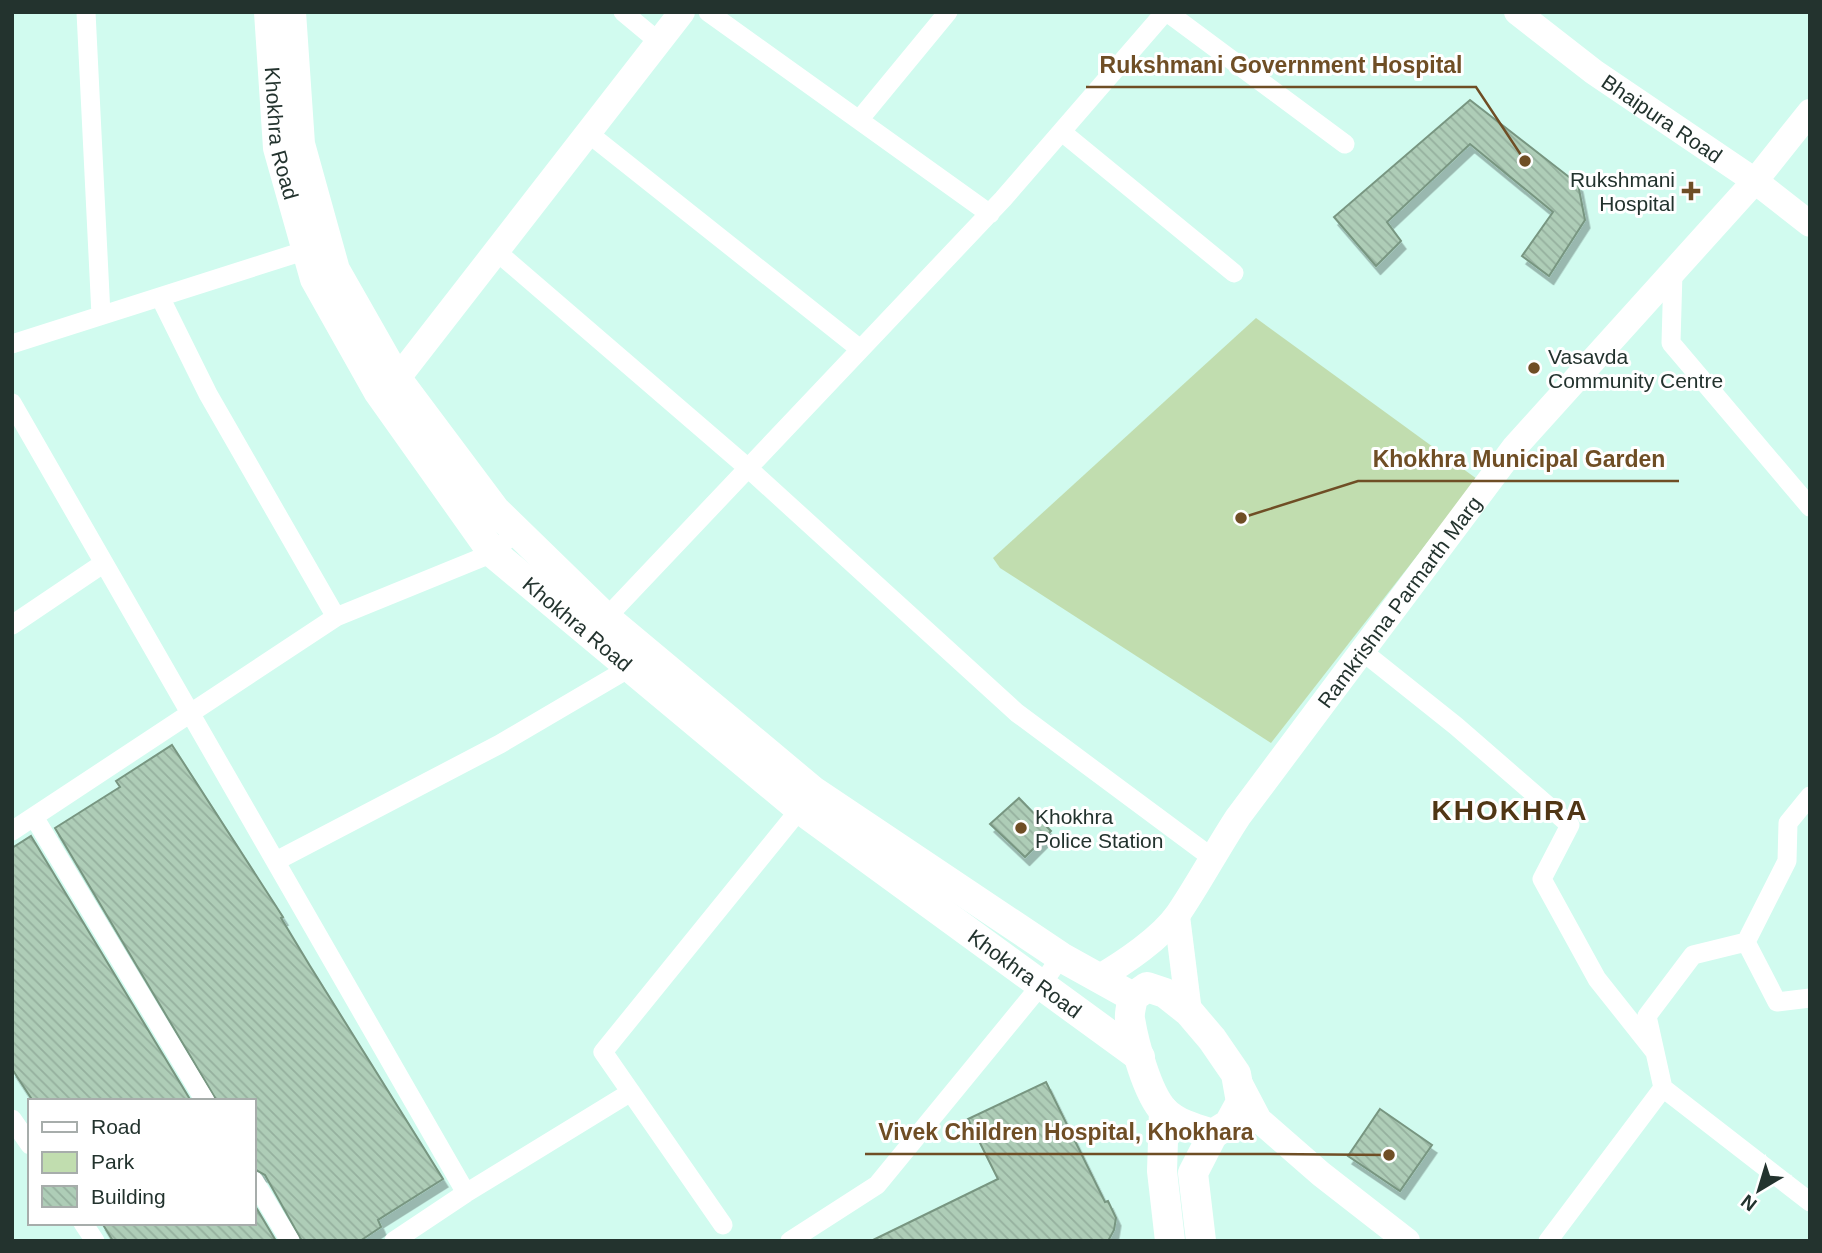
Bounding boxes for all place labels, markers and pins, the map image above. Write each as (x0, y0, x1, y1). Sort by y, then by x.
callout: Rukshmani Government Hospital (1086, 43, 1476, 87)
place label: Rukshmani Hospital (1570, 168, 1675, 215)
marker: Rukshmani Hospital (1681, 181, 1701, 201)
place label: Vasavda Community Centre (1548, 345, 1723, 392)
marker: Vasavda Community Centre (1526, 360, 1542, 376)
callout: Khokhra Municipal Garden (1358, 437, 1679, 481)
place label: Khokhra Police Station (1035, 805, 1163, 852)
marker: Khokhra Police Station (1013, 820, 1029, 836)
callout: Vivek Children Hospital, Khokhara (865, 1110, 1268, 1154)

